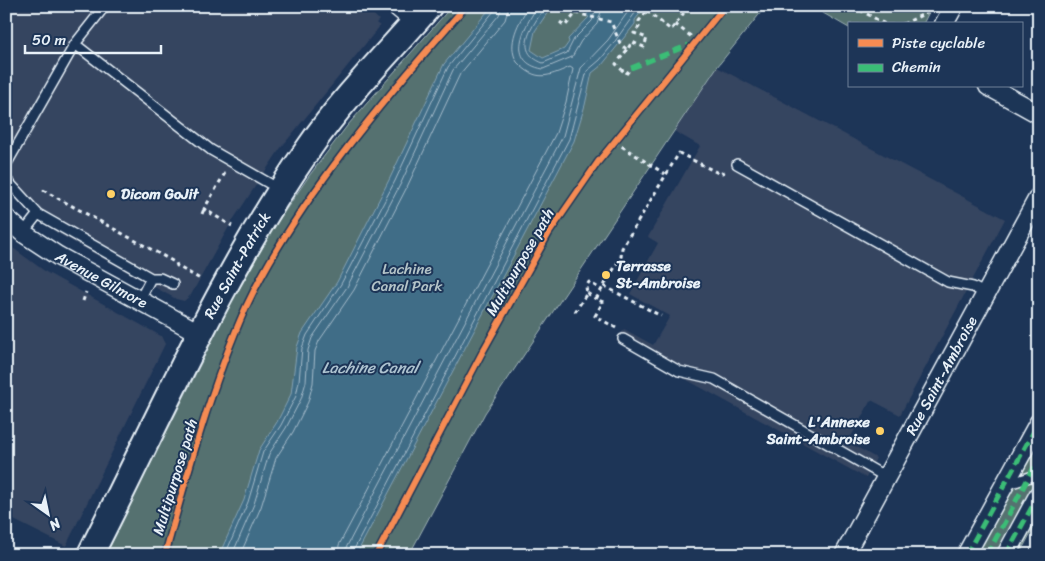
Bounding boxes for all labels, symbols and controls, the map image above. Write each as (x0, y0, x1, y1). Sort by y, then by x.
scale bar (25, 22, 161, 54)
legend (848, 22, 1022, 88)
text: 50 m (32, 27, 67, 53)
text: Piste cyclable (892, 30, 985, 56)
text: Chemin (892, 54, 941, 80)
place label: Dicom GoJit (121, 181, 200, 207)
marker: Dicom GoJit (105, 188, 117, 200)
street label: Multipurpose path (479, 203, 561, 321)
street label: Rue Saint-Patrick (197, 207, 278, 324)
street label: Avenue Gilmore (49, 243, 152, 316)
place label: Terrasse St-Ambroise (615, 253, 701, 296)
park label: Lachine Canal Park (371, 256, 444, 299)
marker: Terrasse St-Ambroise (600, 269, 612, 281)
street label: Rue Saint-Ambroise (898, 311, 984, 440)
water label: Lachine Canal (322, 353, 421, 382)
place label: L'Annexe Saint-Ambroise (765, 409, 871, 452)
street label: Multipurpose path (145, 415, 205, 538)
marker: L'Annexe Saint-Ambroise (874, 425, 886, 437)
north arrow (22, 488, 72, 538)
text: N (44, 511, 67, 538)

